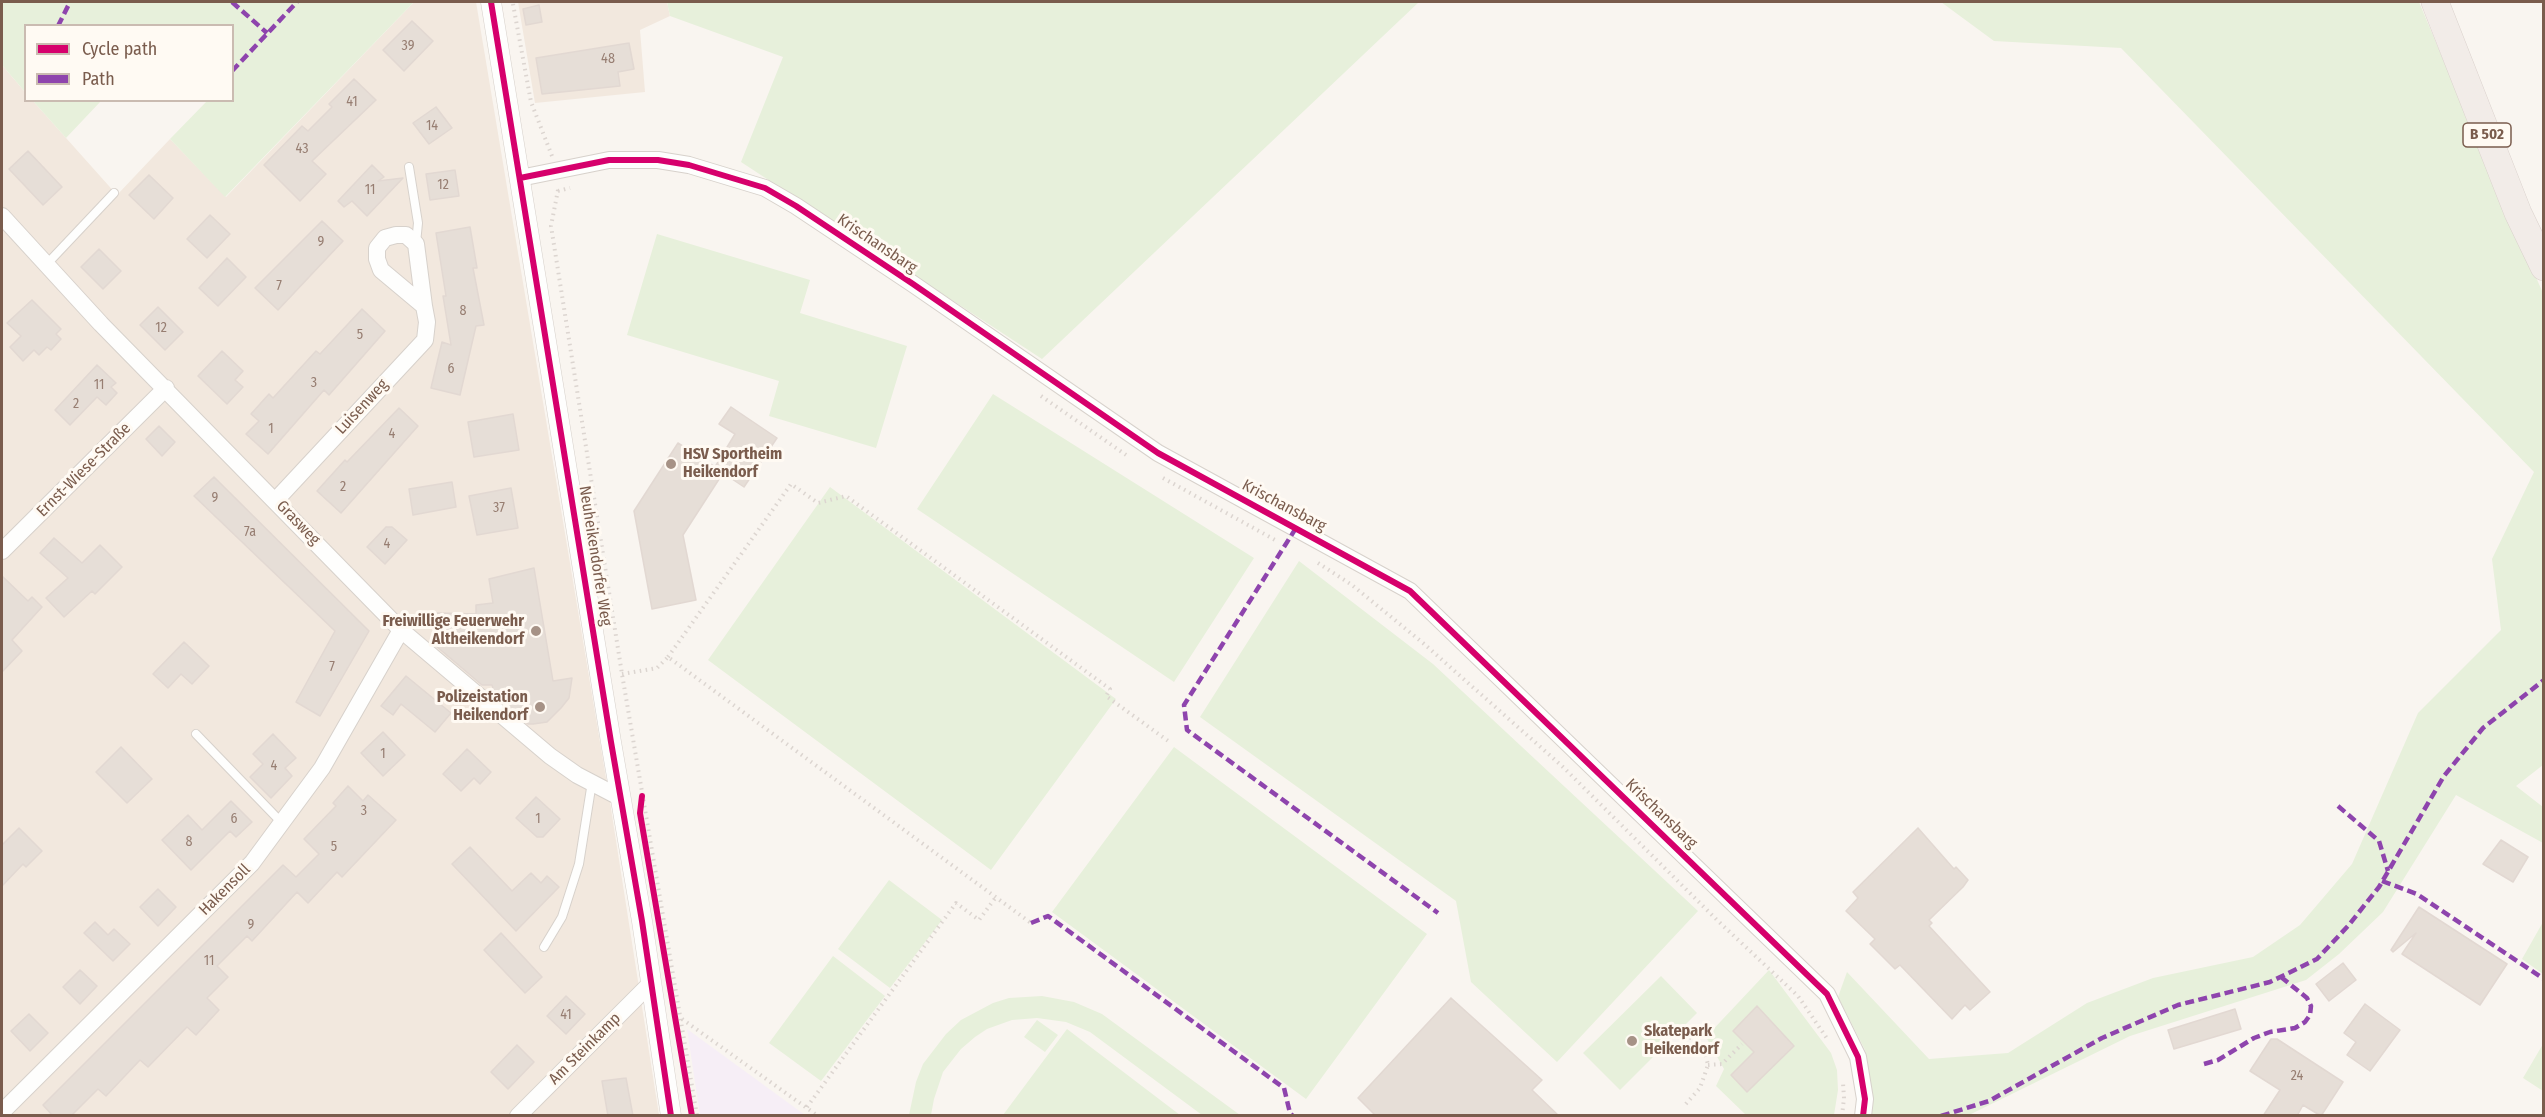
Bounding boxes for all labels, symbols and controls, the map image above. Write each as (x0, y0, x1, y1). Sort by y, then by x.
legend (24, 24, 234, 102)
text: Cycle path (82, 38, 157, 60)
house number: 39 (402, 38, 414, 54)
house number: 48 (601, 51, 615, 67)
text: Path (82, 68, 115, 90)
house number: 41 (346, 94, 358, 110)
house number: 14 (426, 118, 438, 134)
road number: B 502 (2463, 123, 2511, 147)
house number: 43 (296, 141, 308, 157)
house number: 12 (437, 177, 449, 193)
house number: 11 (365, 182, 375, 198)
street label: Krischansbarg (833, 210, 921, 278)
house number: 9 (318, 234, 324, 250)
house number: 7 (276, 278, 282, 294)
house number: 8 (460, 303, 466, 319)
house number: 12 (155, 320, 167, 336)
house number: 5 (357, 327, 363, 343)
house number: 6 (448, 361, 454, 377)
house number: 3 (311, 375, 317, 391)
street label: Luisenweg (332, 375, 392, 439)
house number: 11 (94, 377, 104, 393)
house number: 2 (73, 396, 79, 412)
street label: Ernst-Wiese-Straße (33, 419, 135, 521)
house number: 1 (268, 421, 274, 437)
house number: 4 (389, 426, 395, 442)
place label: HSV Sportheim Heikendorf (683, 445, 782, 483)
marker: HSV Sportheim Heikendorf (664, 457, 678, 471)
street label: Krischansbarg (1239, 476, 1329, 536)
house number: 2 (340, 479, 346, 495)
street label: Neuheikendorfer Weg (574, 484, 616, 628)
house number: 9 (212, 490, 218, 506)
street label: Grasweg (272, 497, 324, 549)
house number: 37 (493, 500, 505, 516)
house number: 7a (244, 524, 256, 540)
house number: 4 (384, 536, 390, 552)
place label: Freiwillige Feuerwehr Altheikendorf (383, 612, 524, 650)
marker: Freiwillige Feuerwehr Altheikendorf (529, 624, 543, 638)
house number: 7 (329, 659, 335, 675)
place label: Polizeistation Heikendorf (437, 688, 528, 726)
marker: Polizeistation Heikendorf (533, 700, 547, 714)
house number: 1 (380, 746, 386, 762)
house number: 4 (271, 758, 277, 774)
street label: Krischansbarg (1621, 775, 1701, 853)
house number: 3 (361, 803, 367, 819)
house number: 6 (231, 811, 237, 827)
house number: 1 (535, 811, 541, 827)
house number: 8 (186, 834, 192, 850)
house number: 5 (331, 839, 337, 855)
street label: Hakensoll (195, 860, 255, 920)
house number: 9 (248, 917, 254, 933)
house number: 11 (204, 953, 214, 969)
house number: 41 (560, 1007, 572, 1023)
street label: Am Steinkamp (545, 1009, 625, 1089)
place label: Skatepark Heikendorf (1644, 1022, 1719, 1060)
marker: Skatepark Heikendorf (1625, 1034, 1639, 1048)
house number: 24 (2291, 1068, 2303, 1084)

